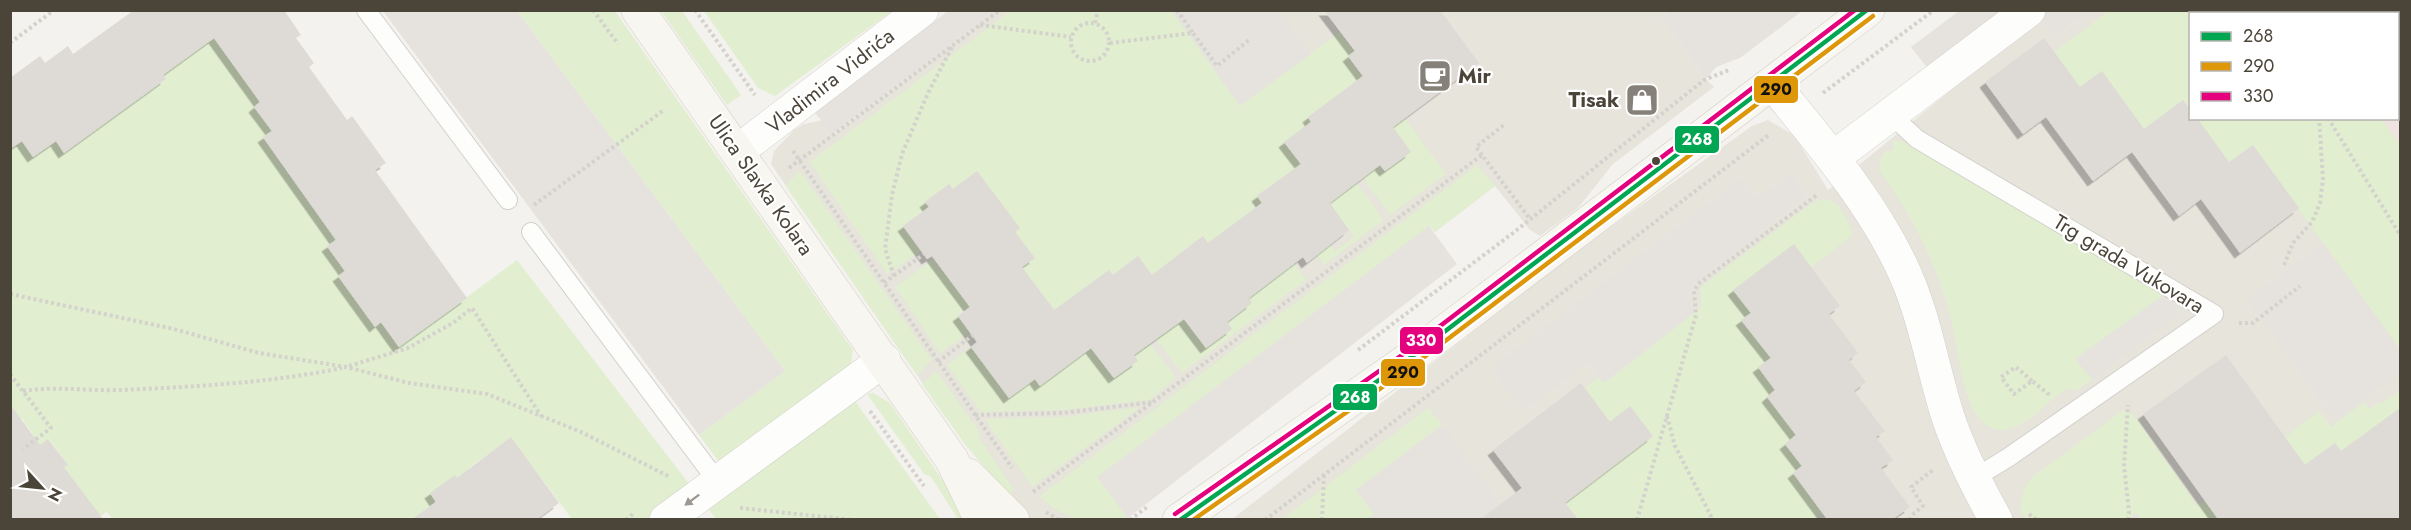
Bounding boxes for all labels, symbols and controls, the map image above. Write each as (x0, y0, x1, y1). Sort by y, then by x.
legend (2189, 12, 2399, 120)
street label: Vladimira Vidrića (759, 21, 901, 141)
text: 268 (2243, 23, 2273, 49)
text: 290 (2243, 53, 2275, 79)
cafe icon: Mir (1417, 58, 1453, 94)
place label: Mir (1458, 61, 1492, 91)
line badge: 290 (1753, 75, 1799, 104)
text: 290 (1760, 78, 1792, 101)
shop icon: Tisak (1624, 82, 1660, 118)
text: 330 (2243, 83, 2274, 109)
place label: Tisak (1568, 85, 1619, 115)
street label: Ulica Slavka Kolara (701, 108, 821, 262)
line badge: 268 (1674, 125, 1720, 154)
text: 268 (1681, 128, 1713, 151)
unlabelled marker (1650, 155, 1662, 167)
street label: Trg grada Vukovara (2048, 207, 2210, 321)
line badge: 330 (1399, 326, 1444, 355)
text: 330 (1406, 329, 1436, 352)
line badge: 290 (1380, 358, 1426, 387)
text: 290 (1387, 361, 1419, 384)
line badge: 268 (1332, 383, 1378, 411)
text: 268 (1339, 386, 1371, 409)
north arrow (12, 458, 72, 518)
text: N (42, 484, 68, 505)
one-way arrow (684, 494, 699, 506)

